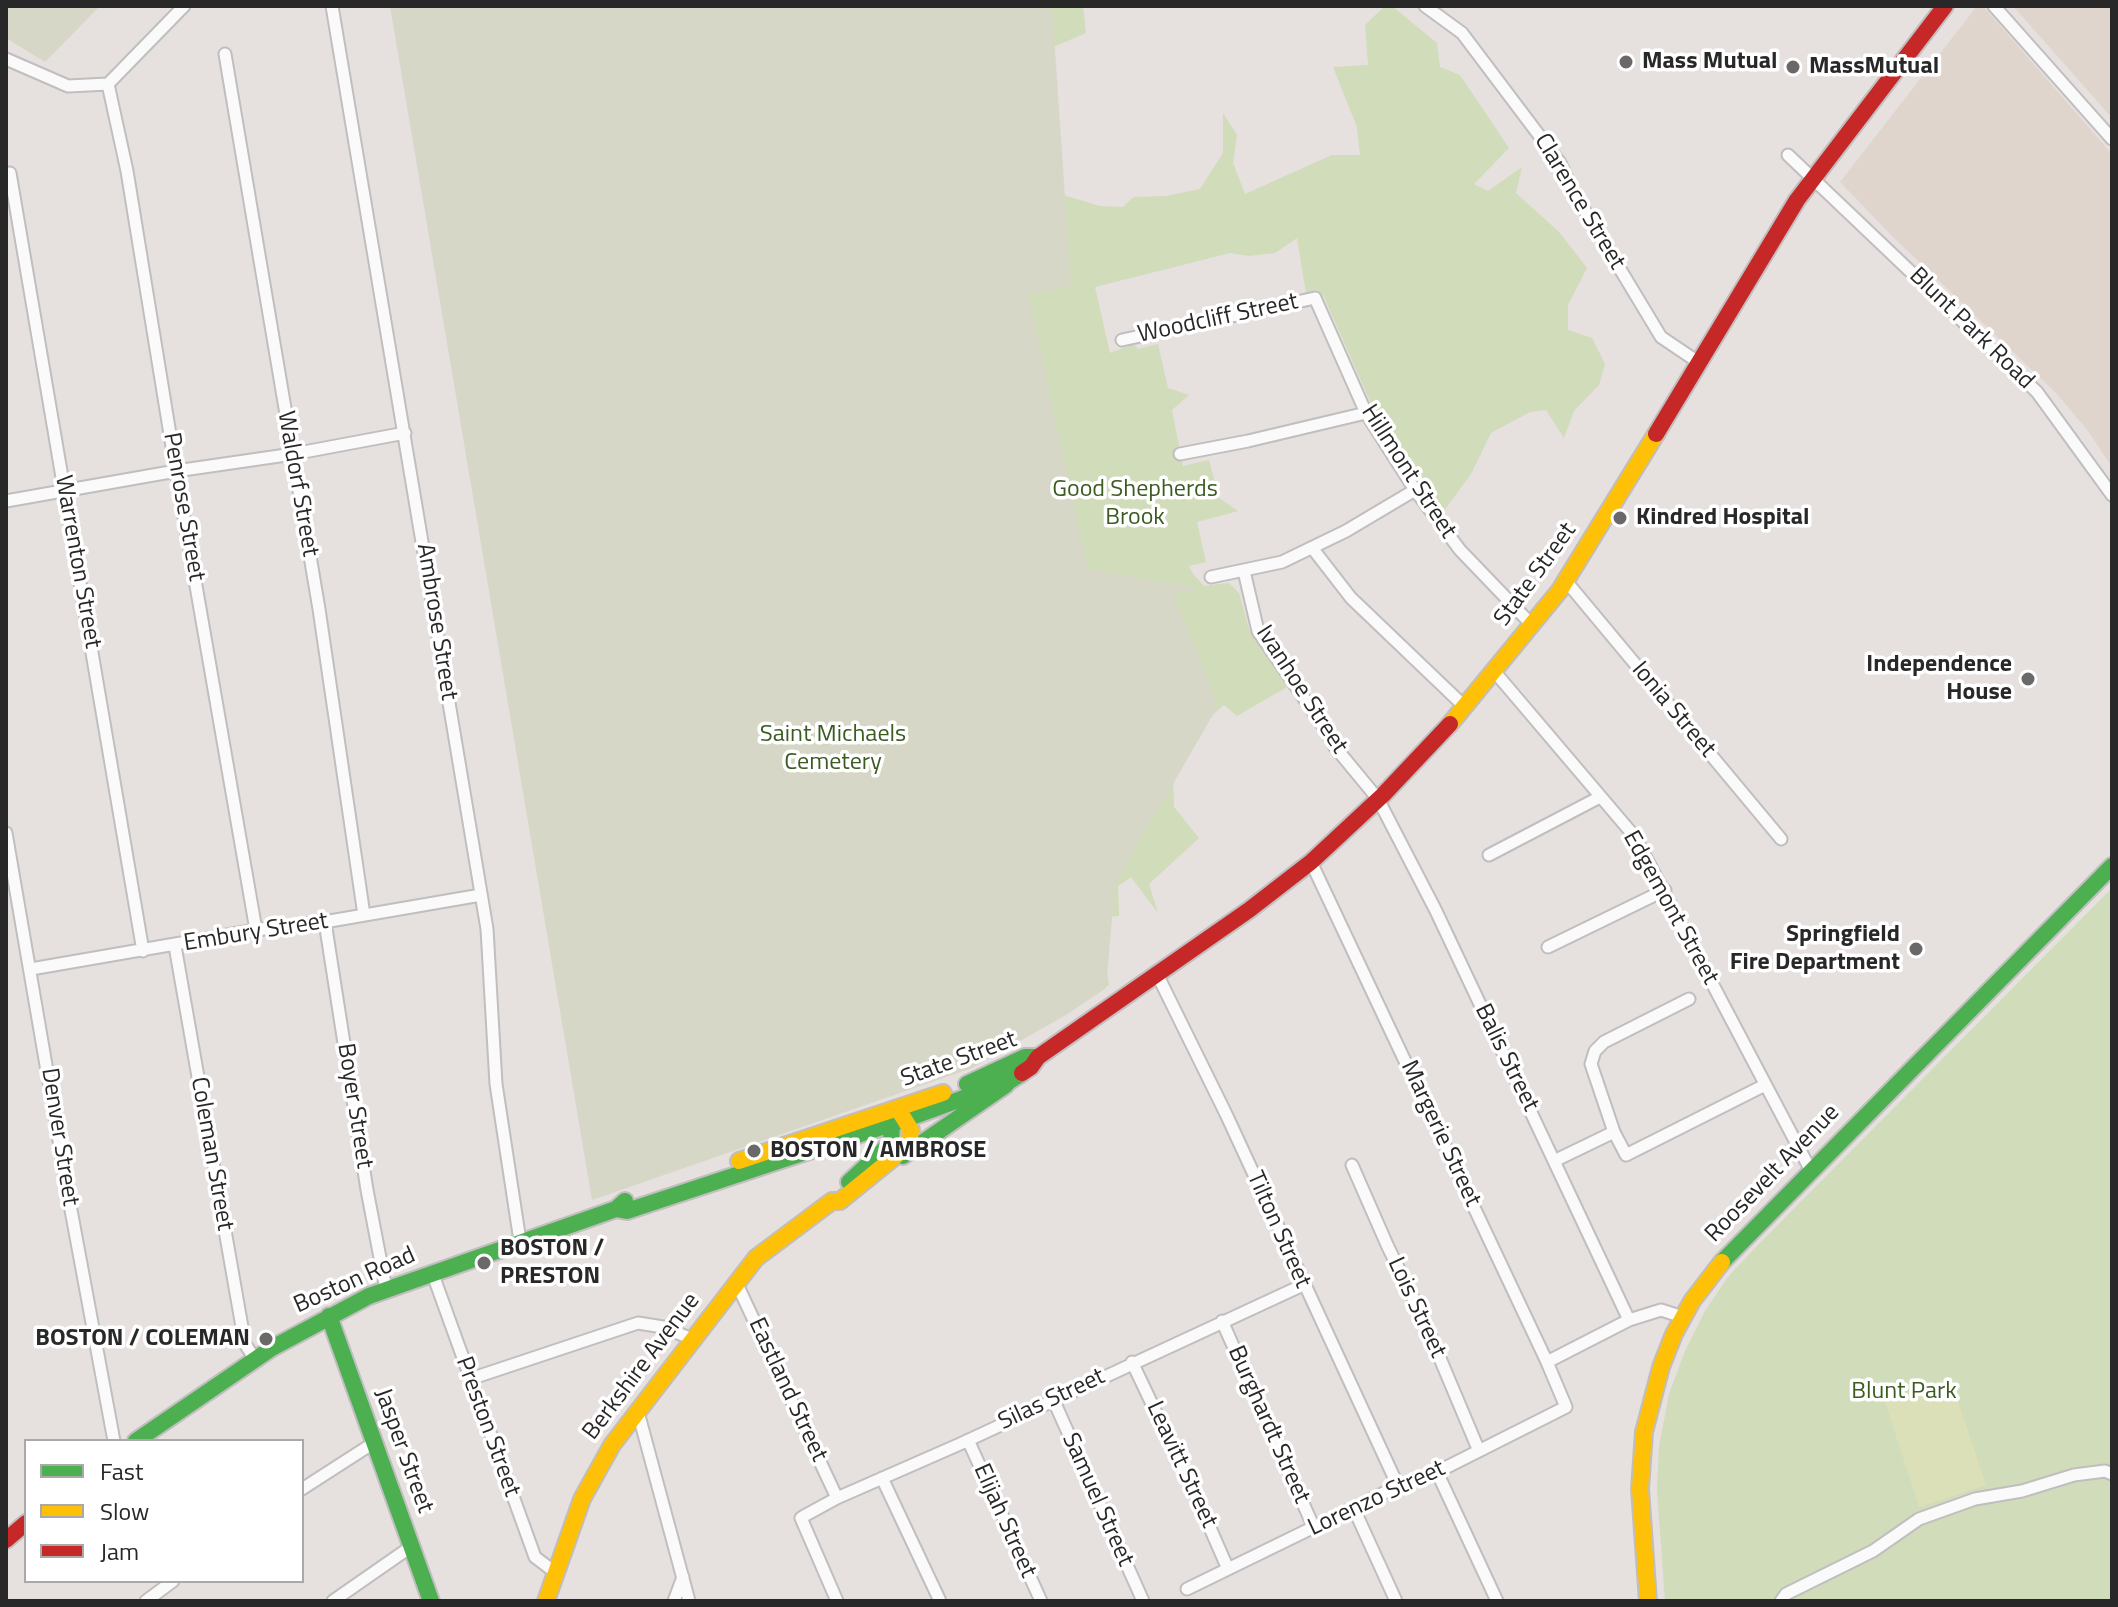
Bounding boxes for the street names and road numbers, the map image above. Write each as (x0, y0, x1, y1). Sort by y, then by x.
street label: Clarence Street (1527, 129, 1631, 275)
street label: Blunt Park Road (1902, 262, 2040, 396)
street label: Woodcliff Street (1135, 288, 1301, 350)
street label: Hillmont Street (1354, 400, 1462, 544)
street label: Waldorf Street (270, 409, 324, 559)
street label: Penrose Street (156, 430, 210, 584)
street label: Warrenton Street (48, 473, 106, 651)
street label: State Street (1489, 518, 1583, 632)
street label: Ambrose Street (409, 542, 463, 702)
street label: Ivanhoe Street (1249, 621, 1353, 759)
street label: Ionia Street (1625, 656, 1721, 764)
street label: Edgemont Street (1616, 826, 1724, 990)
street label: Embury Street (182, 907, 330, 959)
street label: Balis Street (1468, 1000, 1544, 1116)
street label: State Street (897, 1026, 1021, 1094)
street label: Boyer Street (330, 1041, 378, 1171)
street label: Margerie Street (1394, 1056, 1486, 1212)
street label: Denver Street (34, 1066, 84, 1208)
street label: Coleman Street (183, 1075, 239, 1233)
street label: Roosevelt Avenue (1700, 1099, 1846, 1249)
street label: Tilton Street (1240, 1167, 1316, 1293)
street label: Boston Road (290, 1241, 420, 1321)
street label: Lois Street (1380, 1253, 1452, 1363)
street label: Berkshire Avenue (577, 1288, 707, 1446)
street label: Eastland Street (741, 1314, 833, 1466)
street label: Burghardt Street (1220, 1342, 1316, 1508)
street label: Preston Street (448, 1353, 526, 1501)
street label: Silas Street (994, 1363, 1110, 1437)
street label: Jasper Street (367, 1385, 439, 1517)
street label: Leavitt Street (1139, 1397, 1223, 1533)
street label: Samuel Street (1055, 1429, 1139, 1571)
street label: Lorenzo Street (1304, 1455, 1450, 1543)
street label: Elijah Street (966, 1460, 1042, 1582)

